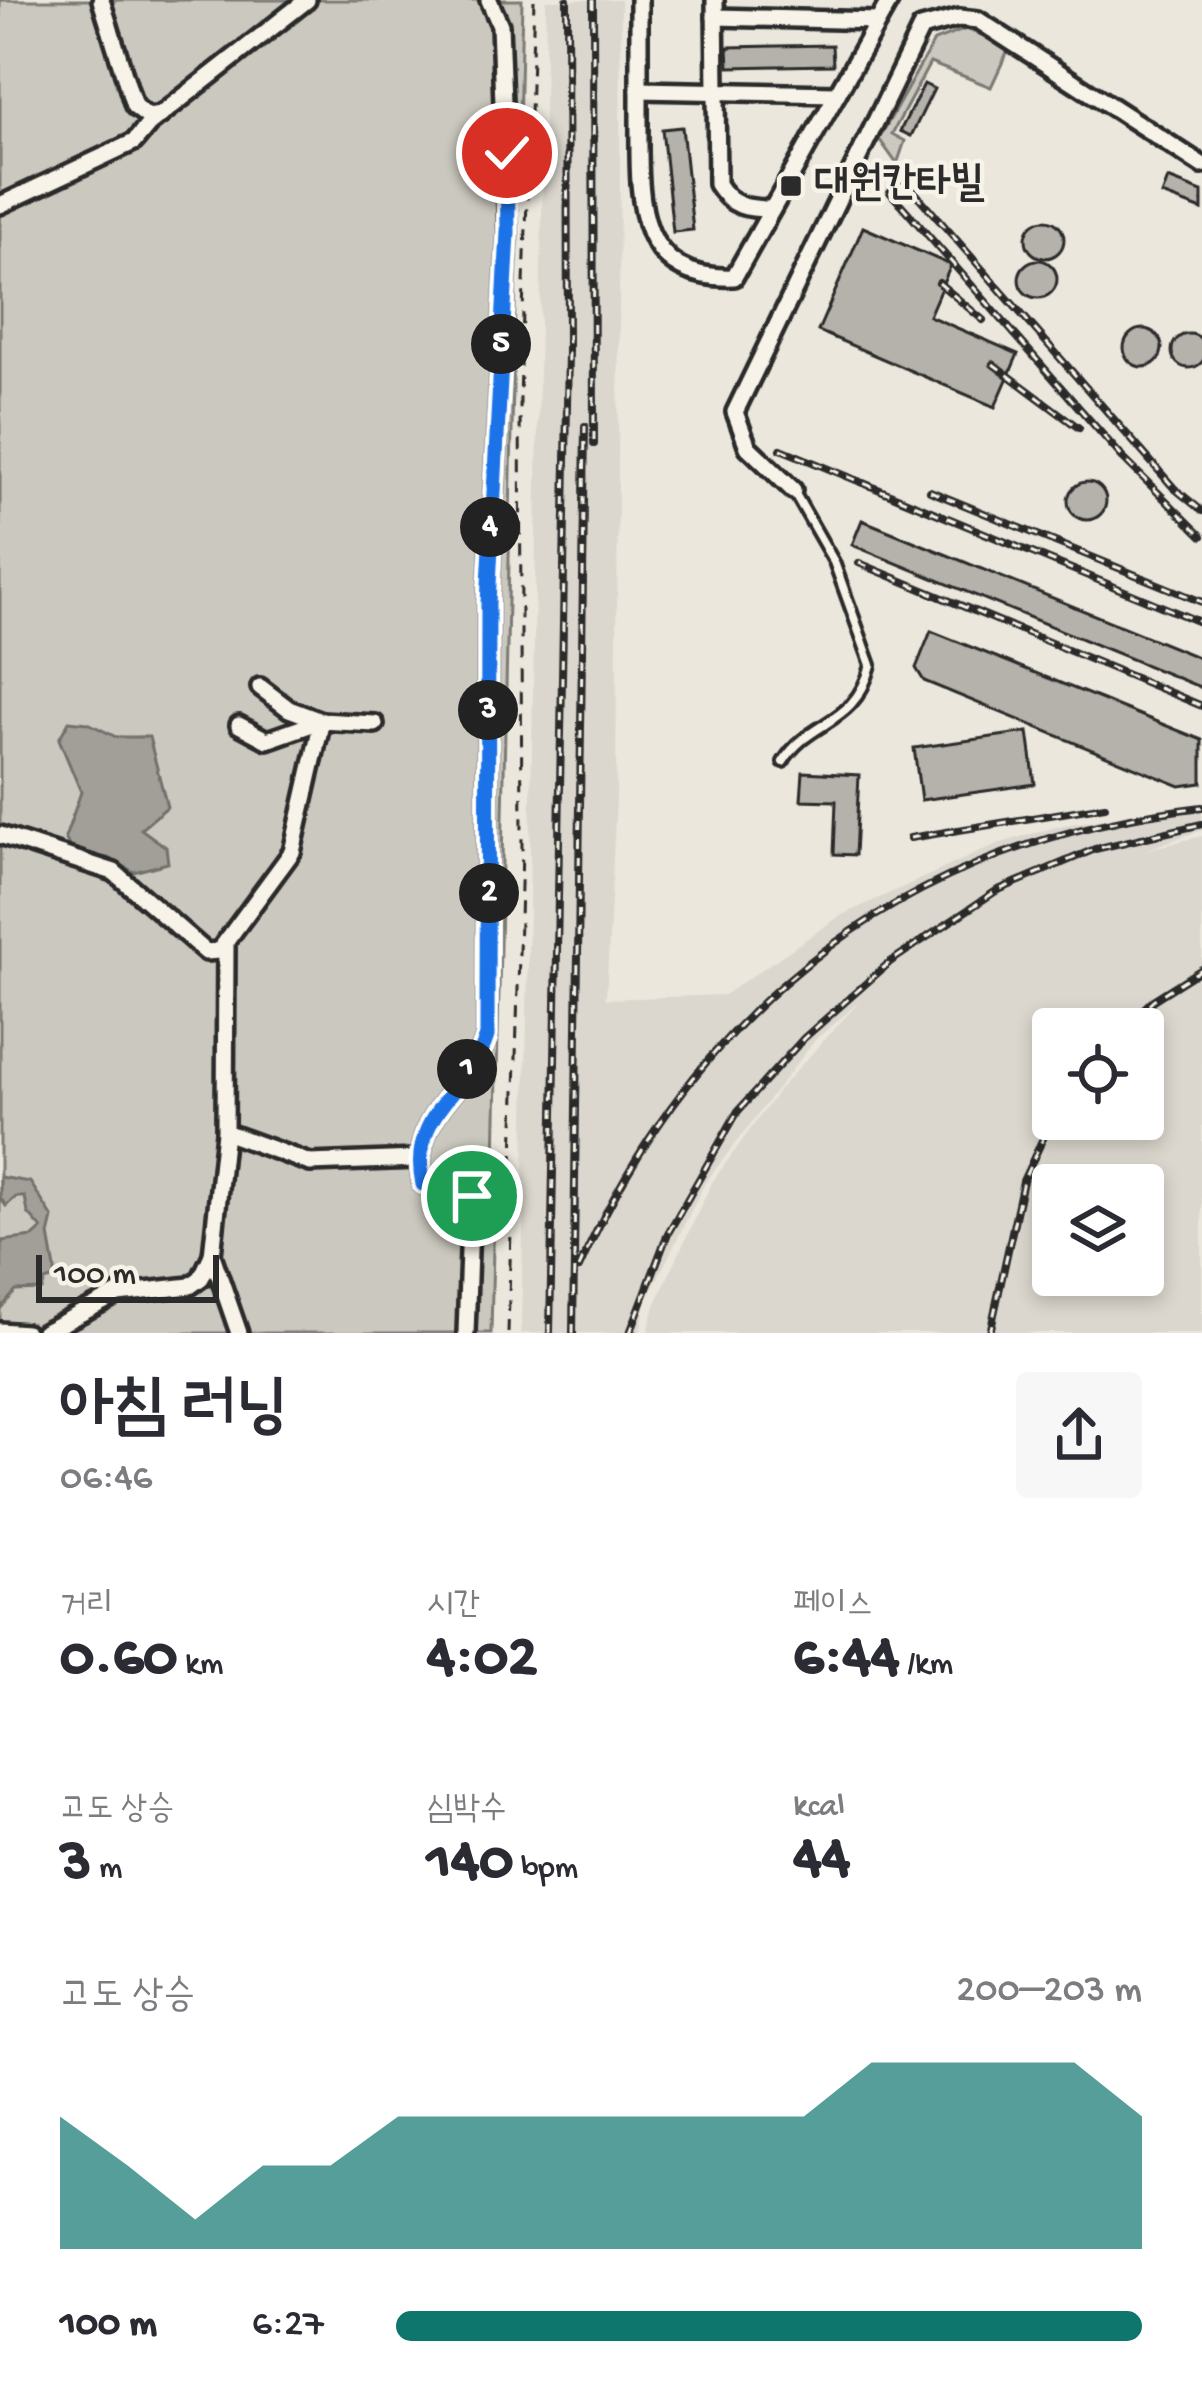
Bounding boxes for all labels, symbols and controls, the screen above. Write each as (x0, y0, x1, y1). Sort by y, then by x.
pin (456, 102, 558, 204)
icon: check (474, 120, 540, 186)
place label: 대원칸타빌 (815, 162, 985, 211)
marker: 대원칸타빌 (778, 173, 804, 199)
pin: 5 (471, 314, 531, 374)
text: 5 (492, 325, 510, 363)
pin: 4 (460, 497, 520, 557)
text: 4 (482, 508, 498, 546)
pin: 3 (458, 680, 518, 740)
text: 3 (479, 691, 497, 729)
pin: 2 (459, 863, 519, 923)
text: 2 (481, 874, 497, 912)
map controls (1032, 1008, 1164, 1296)
button: locate (1032, 1008, 1164, 1140)
pin: 1 (437, 1039, 497, 1099)
text: 1 (460, 1050, 474, 1088)
pin (421, 1145, 523, 1247)
icon: arrive (439, 1163, 505, 1229)
button: layers (1032, 1164, 1164, 1296)
scale bar (36, 1249, 219, 1302)
text: 100 m (54, 1257, 136, 1295)
button: share (1016, 1372, 1142, 1498)
text: 아침 러닝 (60, 1373, 288, 1451)
text: 06:46 (60, 1457, 152, 1503)
text: 거리 (60, 1588, 113, 1626)
text: 시간 (427, 1588, 480, 1626)
text: 페이스 (793, 1588, 873, 1626)
text: 0.60 (60, 1626, 177, 1696)
text: 4:02 (427, 1626, 537, 1696)
text: 6:44 (793, 1626, 899, 1696)
text: km (177, 1647, 223, 1685)
text: /km (899, 1647, 953, 1685)
text: kcal (793, 1789, 845, 1827)
text: 고도 상승 (60, 1792, 174, 1830)
text: 심박수 (427, 1792, 506, 1830)
text: 44 (793, 1827, 850, 1897)
text: 3 (60, 1830, 91, 1900)
text: 140 (427, 1830, 513, 1900)
text: m (91, 1851, 122, 1889)
text: bpm (513, 1851, 578, 1889)
text: 200–203 m (956, 1969, 1142, 2015)
text: 고도 상승 (60, 1975, 195, 2021)
text: 100 m (60, 2303, 157, 2349)
text: 6:27 (252, 2303, 323, 2349)

